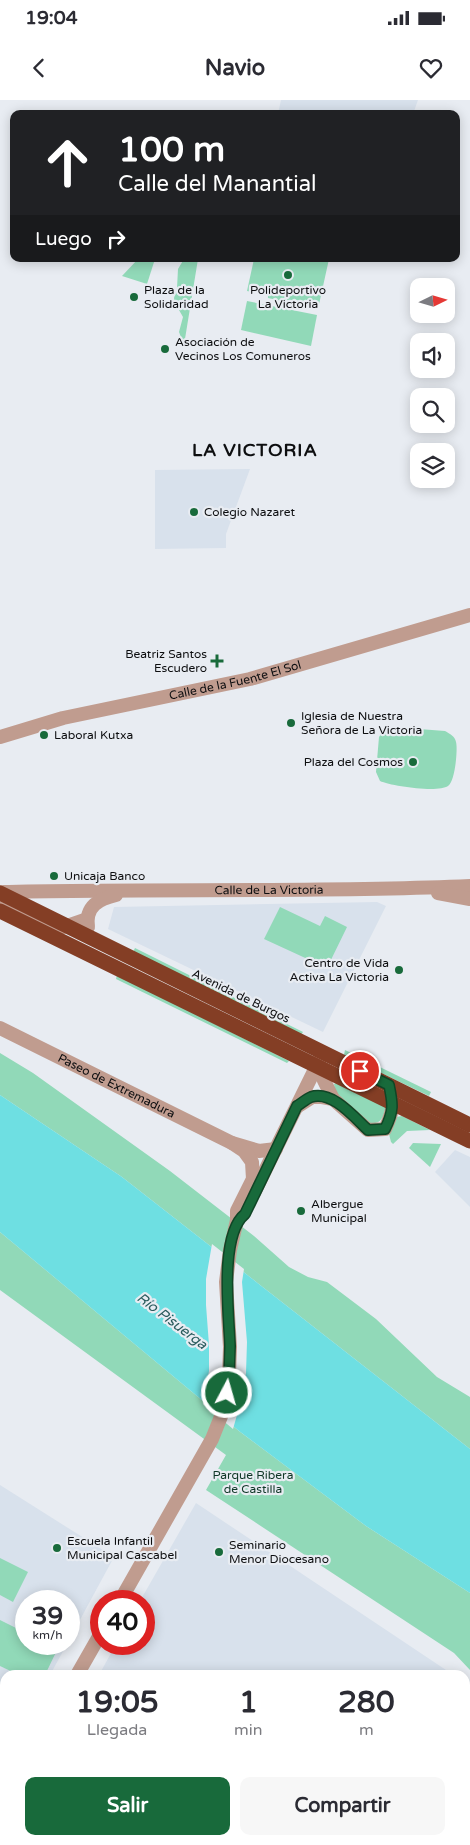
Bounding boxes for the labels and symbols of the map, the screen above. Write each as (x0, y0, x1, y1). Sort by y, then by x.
marker: Polideportivo La Victoria (282, 269, 294, 281)
north arrow (410, 278, 455, 322)
place label: Plaza de la Solidaridad (144, 283, 208, 311)
place label: Polideportivo La Victoria (250, 283, 326, 311)
marker: Plaza de la Solidaridad (128, 291, 140, 303)
place label: Asociación de Vecinos Los Comuneros (175, 335, 311, 363)
marker: Asociación de Vecinos Los Comuneros (159, 343, 171, 355)
district label: LA VICTORIA (192, 439, 318, 461)
place label: Colegio Nazaret (204, 505, 296, 519)
marker: Colegio Nazaret (188, 506, 200, 518)
place label: Beatriz Santos Escudero (125, 647, 207, 675)
marker: Beatriz Santos Escudero (211, 655, 223, 667)
street label: Calle de la Fuente El Sol (168, 657, 303, 703)
place label: Iglesia de Nuestra Señora de La Victoria (301, 709, 422, 737)
marker: Iglesia de Nuestra Señora de La Victoria (285, 717, 297, 729)
place label: Laboral Kutxa (54, 728, 133, 742)
marker: Laboral Kutxa (38, 729, 50, 741)
place label: Plaza del Cosmos (304, 755, 403, 769)
marker: Plaza del Cosmos (407, 756, 419, 768)
place label: Unicaja Banco (64, 869, 145, 883)
marker: Unicaja Banco (48, 870, 60, 882)
street label: Calle de La Victoria (214, 883, 324, 897)
place label: Centro de Vida Activa La Victoria (290, 956, 389, 984)
marker: Centro de Vida Activa La Victoria (393, 964, 405, 976)
street label: Avenida de Burgos (190, 966, 293, 1026)
pin (339, 1050, 381, 1092)
street label: Paseo de Extremadura (56, 1051, 177, 1121)
place label: Albergue Municipal (311, 1197, 367, 1225)
marker: Albergue Municipal (295, 1205, 307, 1217)
water label: Río Pisuerga (134, 1289, 211, 1354)
position arrow (200, 1366, 252, 1418)
park label: Parque Ribera de Castilla (213, 1468, 293, 1496)
place label: Escuela Infantil Municipal Cascabel (67, 1534, 177, 1562)
place label: Seminario Menor Diocesano (229, 1538, 329, 1566)
marker: Escuela Infantil Municipal Cascabel (51, 1542, 63, 1554)
marker: Seminario Menor Diocesano (213, 1546, 225, 1558)
speed limit sign: 40 (90, 1590, 155, 1655)

